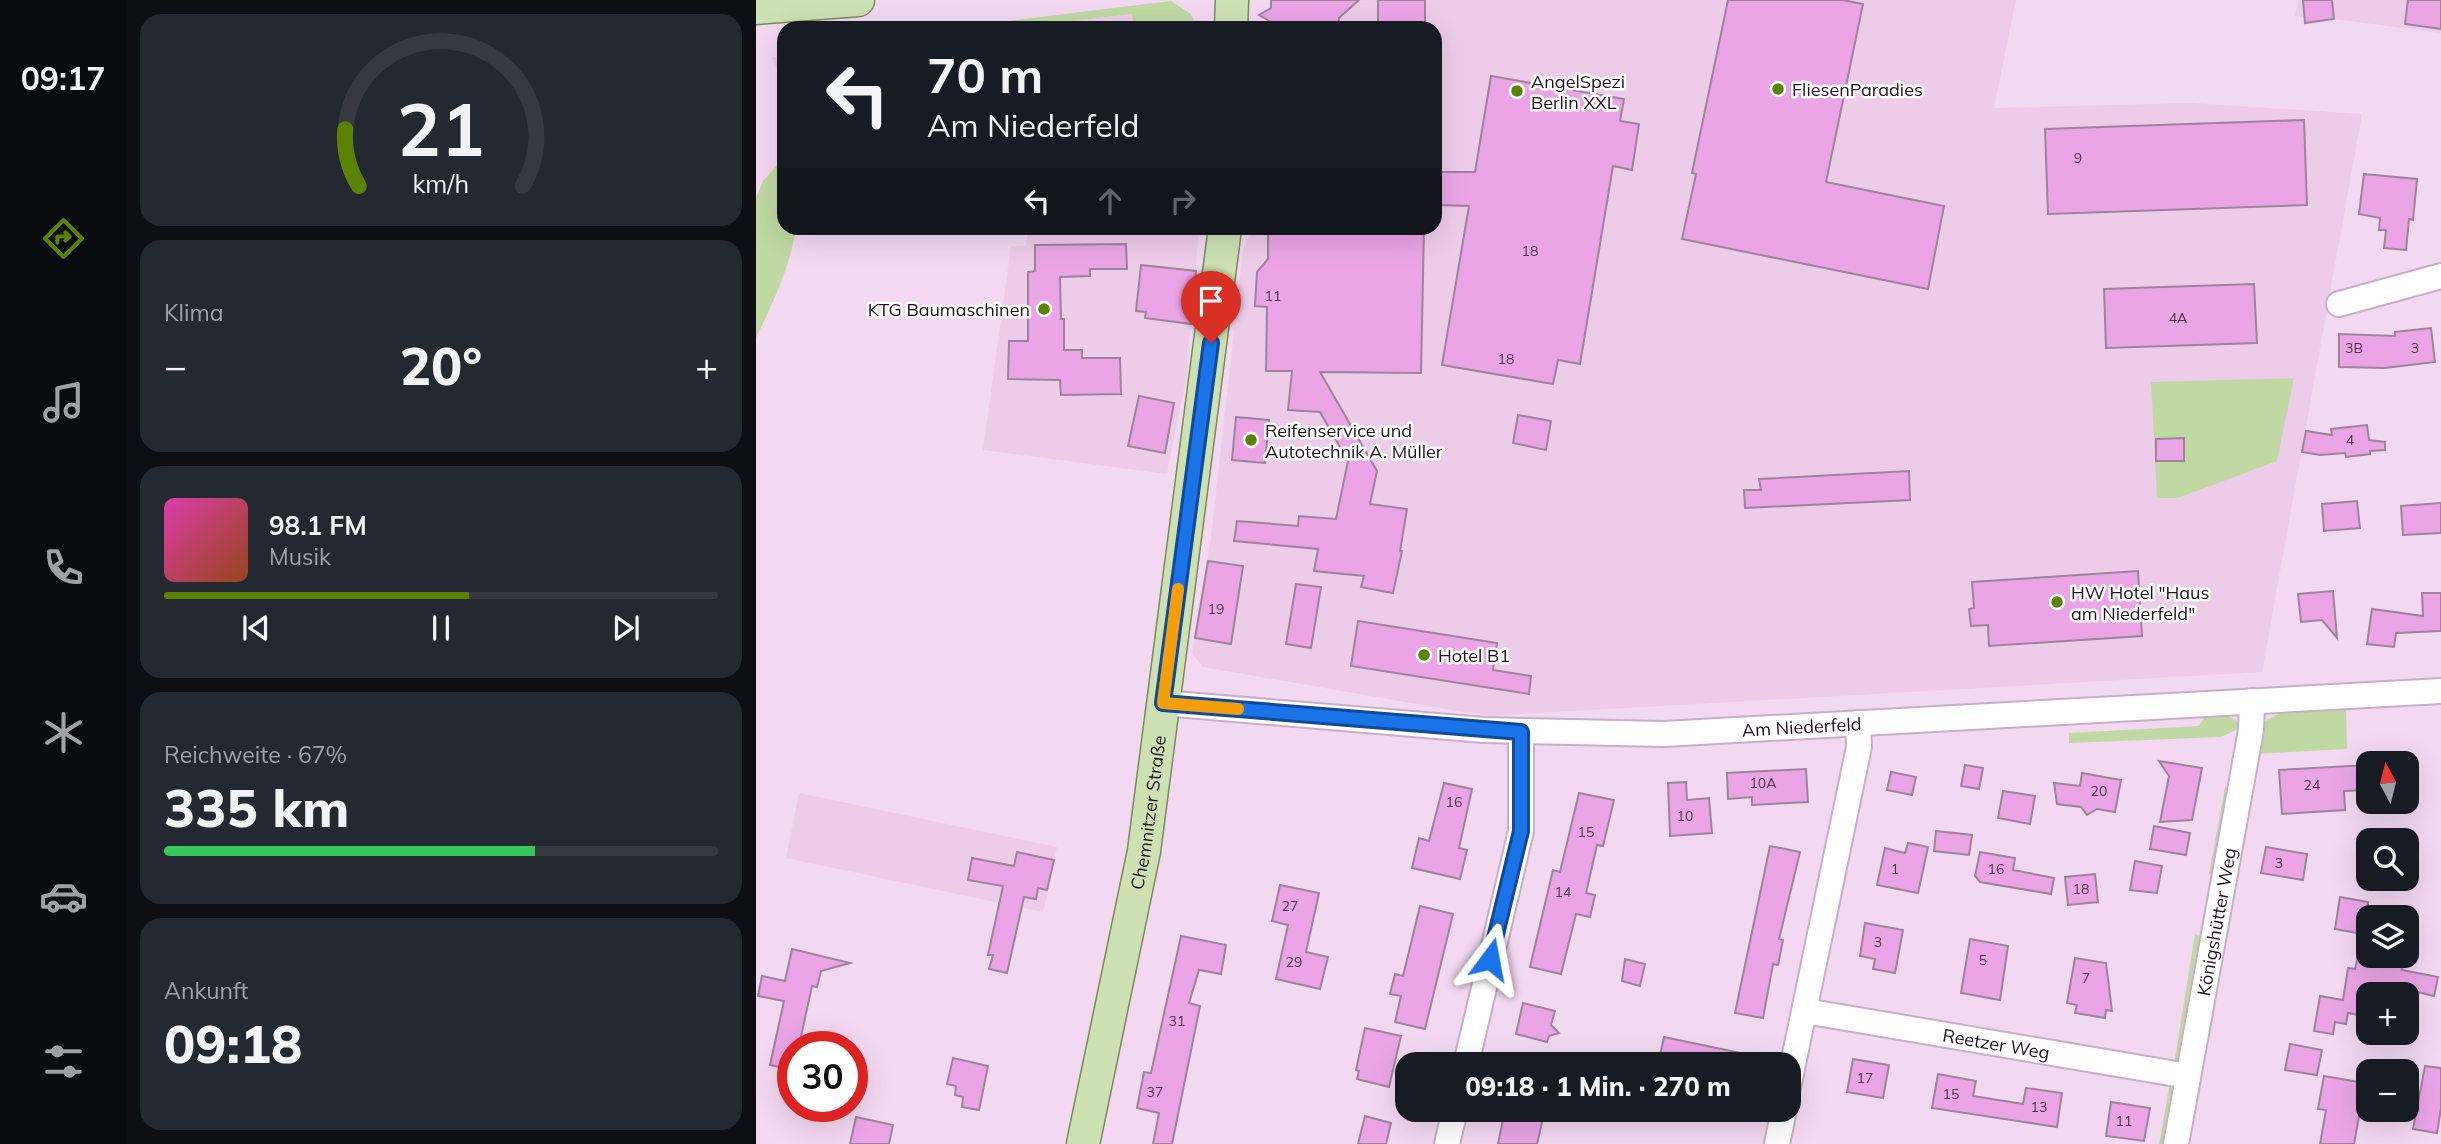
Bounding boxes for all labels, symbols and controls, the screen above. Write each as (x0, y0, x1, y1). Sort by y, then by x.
text: 70 m (927, 44, 1043, 105)
icon: left (812, 49, 903, 140)
text: 09:17 (21, 58, 105, 98)
place label: AngelSpezi Berlin XXL (1531, 70, 1625, 114)
place label: FliesenParadies (1792, 78, 1923, 101)
marker: FliesenParadies (1770, 81, 1786, 97)
text: 21 (397, 83, 485, 174)
marker: AngelSpezi Berlin XXL (1509, 83, 1525, 99)
text: Am Niederfeld (927, 105, 1140, 145)
house number: 9 (2074, 149, 2082, 167)
text: km/h (413, 168, 469, 199)
icon: left (1018, 182, 1056, 220)
icon: ahead (1091, 182, 1129, 220)
icon: right (1164, 182, 1202, 220)
icon: directions (39, 214, 88, 263)
house number: 18 (1522, 242, 1538, 260)
pin (1181, 271, 1241, 343)
icon: arrive (1192, 282, 1230, 320)
house number: 11 (1265, 287, 1281, 305)
text: Klima (164, 298, 224, 327)
place label: KTG Baumaschinen (868, 298, 1030, 321)
marker: KTG Baumaschinen (1036, 301, 1052, 317)
house number: 4A (2169, 309, 2188, 327)
text: 20° (400, 333, 482, 398)
house number: 3B (2345, 339, 2363, 357)
house number: 3 (2411, 339, 2419, 357)
text: − (164, 342, 187, 390)
text: + (695, 342, 718, 390)
house number: 18 (1498, 350, 1514, 368)
icon: music (39, 378, 88, 427)
place label: Reifenservice und Autotechnik A. Müller (1265, 419, 1443, 463)
house number: 4 (2346, 431, 2355, 449)
marker: Reifenservice und Autotechnik A. Müller (1243, 432, 1259, 448)
text: 98.1 FM (269, 509, 367, 542)
text: Musik (269, 542, 331, 571)
icon: phone (39, 543, 88, 592)
place label: HW Hotel "Haus am Niederfeld" (2071, 581, 2209, 625)
marker: HW Hotel "Haus am Niederfeld" (2049, 594, 2065, 610)
house number: 19 (1208, 600, 1224, 618)
icon: previous (237, 609, 275, 647)
icon: pause (422, 609, 460, 647)
icon: next (607, 609, 645, 647)
place label: Hotel B1 (1438, 644, 1510, 667)
marker: Hotel B1 (1416, 647, 1432, 663)
icon: climate (39, 708, 88, 757)
street label: Am Niederfeld (1741, 712, 1862, 741)
street label: Chemnitzer Straße (1125, 734, 1170, 892)
text: Reichweite · 67% (164, 740, 347, 769)
north arrow (2356, 751, 2418, 814)
map controls (2356, 751, 2419, 1122)
house number: 10A (1749, 774, 1777, 792)
text: 335 km (164, 775, 349, 840)
house number: 24 (2304, 776, 2321, 794)
house number: 20 (2091, 782, 2107, 800)
house number: 16 (1446, 793, 1462, 811)
house number: 10 (1677, 807, 1693, 825)
house number: 15 (1578, 823, 1594, 841)
button: search (2356, 828, 2419, 891)
street label: Königshütter Weg (2192, 846, 2241, 998)
house number: 3 (2275, 854, 2283, 872)
house number: 1 (1891, 860, 1899, 878)
house number: 16 (1988, 860, 2004, 878)
icon: car (39, 872, 88, 921)
house number: 18 (2073, 880, 2089, 898)
house number: 14 (1555, 883, 1572, 901)
house number: 27 (1282, 897, 1298, 915)
button: layers (2356, 905, 2419, 968)
position arrow (1453, 922, 1527, 996)
house number: 3 (1874, 933, 1882, 951)
house number: 5 (1979, 951, 1987, 969)
house number: 29 (1286, 953, 1302, 971)
house number: 7 (2082, 969, 2090, 987)
text: Ankunft (164, 976, 248, 1005)
button: + (2356, 982, 2419, 1045)
text: 09:18 (164, 1011, 302, 1076)
house number: 31 (1169, 1012, 1185, 1030)
street label: Reetzer Weg (1941, 1023, 2051, 1064)
speed limit sign: 30 (777, 1031, 868, 1122)
icon: filters (39, 1037, 88, 1086)
button: − (2356, 1059, 2419, 1122)
house number: 17 (1857, 1069, 1873, 1087)
text: 09:18 · 1 Min. · 270 m (1465, 1070, 1731, 1103)
house number: 37 (1147, 1083, 1163, 1101)
house number: 15 (1943, 1085, 1959, 1103)
house number: 13 (2031, 1098, 2047, 1116)
house number: 11 (2116, 1112, 2132, 1130)

